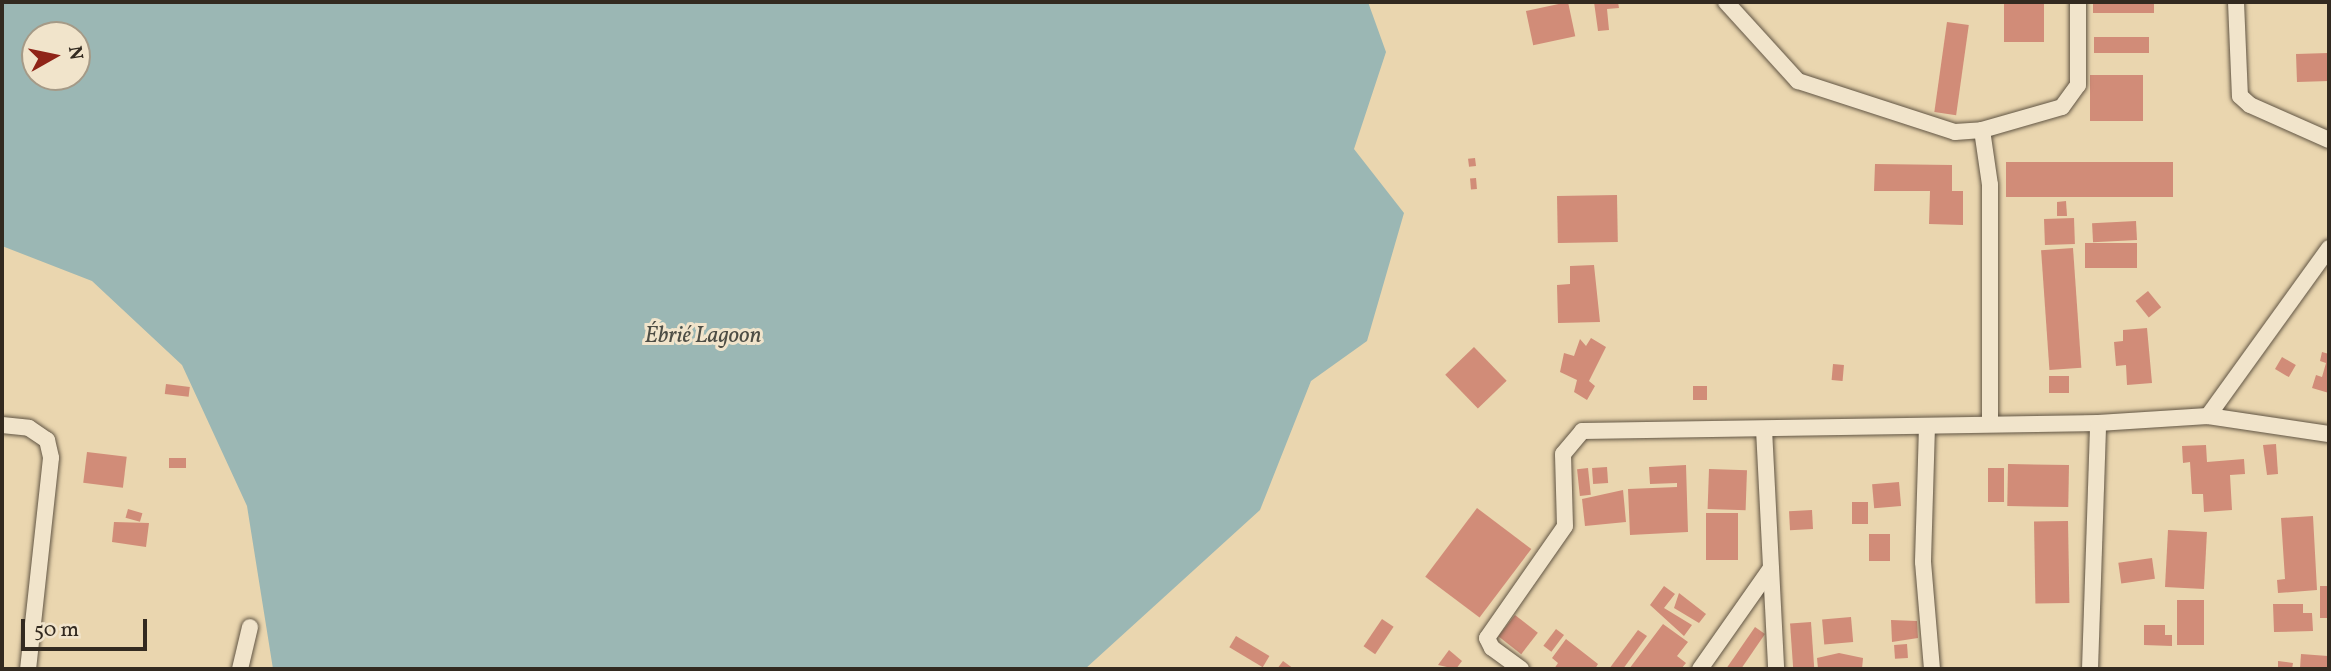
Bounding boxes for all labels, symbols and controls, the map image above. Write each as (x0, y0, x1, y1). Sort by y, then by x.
north arrow (21, 21, 91, 91)
text: N (61, 44, 89, 62)
water label: Ébrié Lagoon (645, 322, 761, 350)
scale bar (24, 604, 150, 648)
text: 50 m (34, 616, 79, 645)

